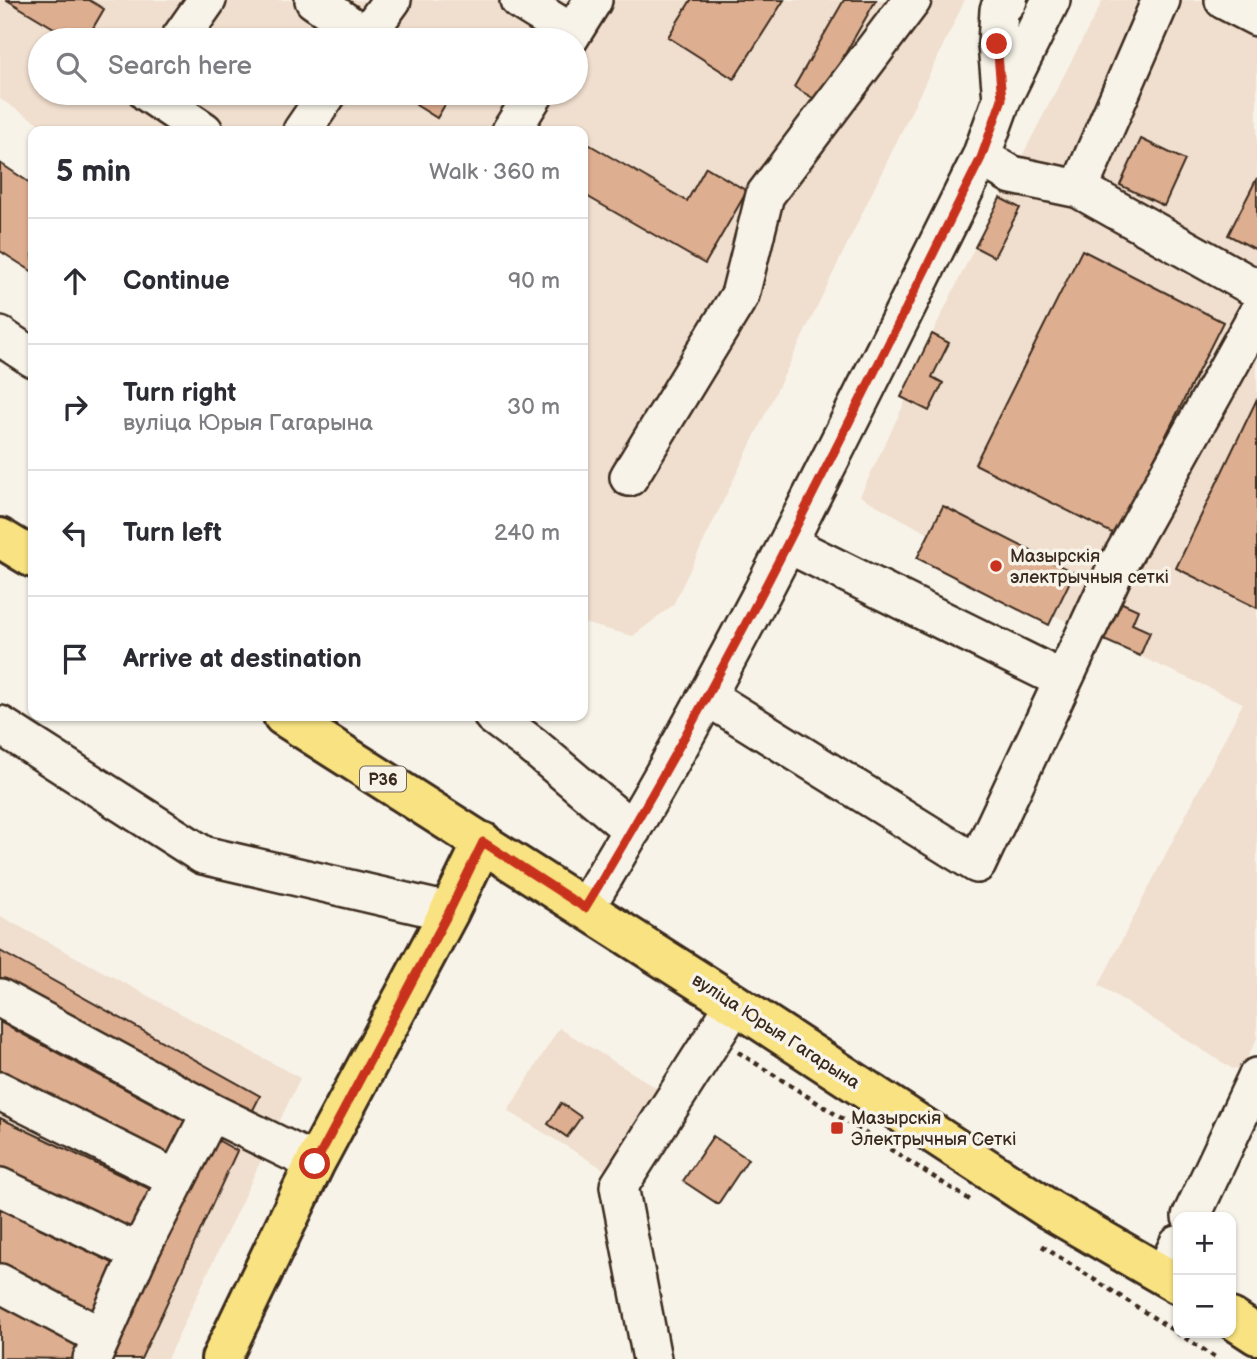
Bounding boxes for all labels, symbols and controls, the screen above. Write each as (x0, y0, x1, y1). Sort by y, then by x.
search box (28, 28, 588, 105)
route end (981, 28, 1012, 59)
icon: search (52, 48, 90, 86)
text: Search here (108, 51, 252, 82)
text: 5 min (56, 154, 131, 190)
text: Walk · 360 m (429, 158, 560, 186)
icon: ahead (56, 262, 94, 300)
text: Continue (123, 266, 230, 297)
text: 90 m (508, 267, 560, 295)
text: Turn right (123, 378, 236, 409)
icon: right (56, 388, 94, 426)
text: 30 m (507, 393, 560, 421)
text: вуліца Юрыя Гагарына (123, 409, 373, 437)
icon: left (56, 514, 94, 552)
text: Turn left (123, 518, 222, 549)
text: 240 m (494, 519, 560, 547)
place label: Мазырскія электрычныя сеткі (1010, 546, 1169, 588)
marker: Мазырскія электрычныя сеткі (988, 558, 1004, 574)
icon: arrive (56, 640, 94, 678)
text: Arrive at destination (123, 644, 362, 675)
road number: Р36 (360, 766, 406, 792)
street label: вуліца Юрыя Гагарына (688, 969, 864, 1094)
place label: Мазырскія Электрычныя Сеткі (851, 1108, 1016, 1150)
marker: Мазырскія Электрычныя Сеткі (829, 1120, 845, 1136)
route start (299, 1148, 330, 1179)
map controls (1173, 1212, 1236, 1338)
button: + (1173, 1212, 1236, 1275)
button: − (1173, 1275, 1236, 1338)

